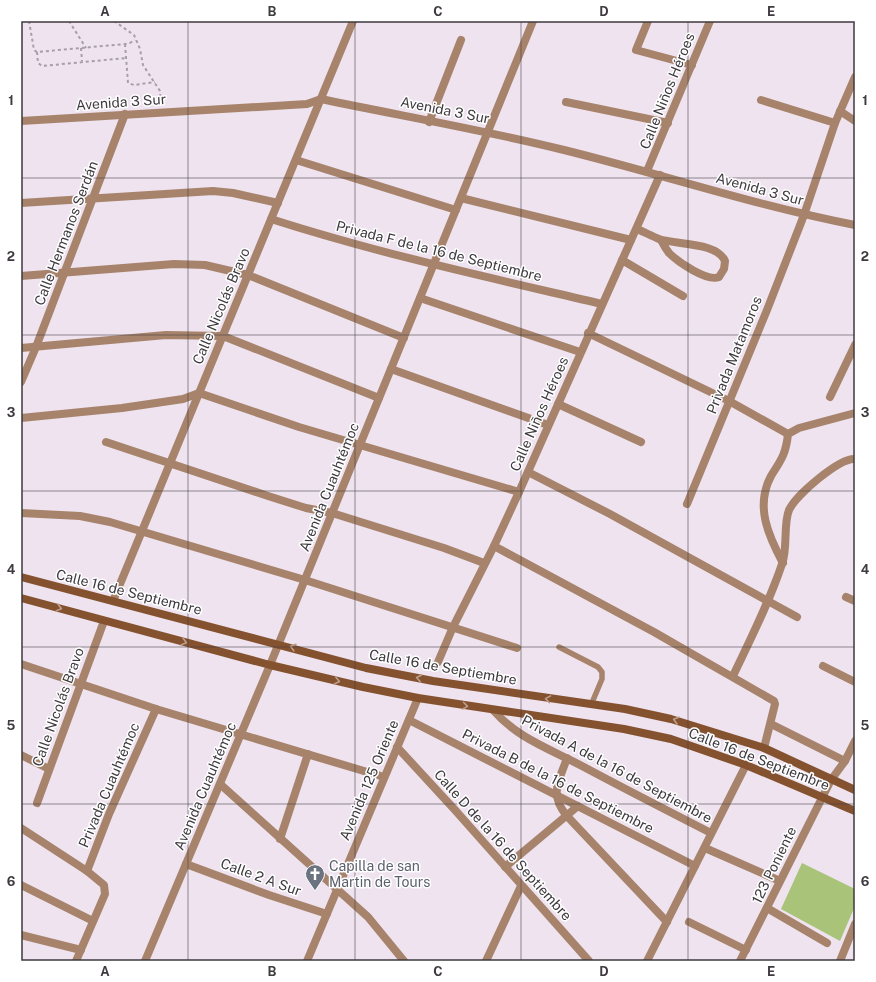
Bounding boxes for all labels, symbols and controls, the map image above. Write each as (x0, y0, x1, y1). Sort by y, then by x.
text: A (100, 4, 110, 19)
text: B (268, 4, 277, 19)
text: C (433, 4, 443, 19)
text: D (599, 4, 609, 19)
text: E (767, 4, 775, 19)
street label: Calle Niños Héroes (636, 31, 698, 151)
street label: Avenida 3 Sur (75, 91, 167, 113)
text: 1 (8, 93, 14, 108)
text: 1 (862, 93, 868, 108)
street label: Avenida 3 Sur (399, 94, 491, 126)
street label: Calle Hermanos Serdán (31, 158, 101, 308)
street label: Avenida 3 Sur (714, 170, 806, 208)
street label: Privada F de la 16 de Septiembre (334, 218, 544, 284)
street label: Calle Nicolás Bravo (189, 245, 253, 367)
text: 2 (7, 249, 15, 264)
text: 2 (861, 249, 869, 264)
street label: Privada Matamoros (703, 294, 765, 416)
street label: Calle Niños Héroes (507, 354, 571, 474)
text: 3 (7, 405, 16, 420)
text: 3 (861, 405, 870, 420)
street label: Avenida Cuauhtémoc (296, 420, 362, 554)
text: 4 (7, 562, 16, 577)
text: 4 (861, 562, 870, 577)
street label: Calle 16 de Septiembre (54, 566, 204, 618)
one-way arrow (55, 603, 62, 612)
one-way arrow (180, 637, 187, 646)
one-way arrow (290, 643, 297, 652)
street label: Calle Nicolás Bravo (29, 645, 87, 769)
street label: Calle 16 de Septiembre (368, 646, 518, 688)
one-way arrow (416, 675, 422, 683)
one-way arrow (333, 676, 340, 685)
one-way arrow (545, 695, 551, 704)
one-way arrow (462, 701, 468, 709)
street label: Privada A de la 16 de Septiembre (519, 712, 715, 826)
one-way arrow (673, 716, 680, 725)
street label: Avenida 125 Oriente (336, 717, 402, 843)
text: 5 (7, 718, 16, 733)
text: 5 (861, 718, 870, 733)
street label: Privada Cuauhtémoc (75, 720, 143, 850)
street label: Avenida Cuauhtémoc (171, 720, 239, 852)
street label: Calle 16 de Septiembre (686, 725, 832, 793)
street label: Privada B de la 16 de Septiembre (460, 726, 656, 836)
street label: Calle D de la 16 de Septiembre (431, 766, 575, 924)
street label: 123 Poniente (749, 824, 800, 906)
street label: Calle 2 A Sur (219, 855, 303, 899)
place label: Capilla de san Martin de Tours (329, 858, 430, 890)
church icon: Capilla de san Martin de Tours (304, 863, 326, 891)
text: 6 (7, 874, 16, 889)
text: 6 (861, 874, 870, 889)
text: A (100, 964, 110, 979)
text: B (268, 964, 277, 979)
text: C (433, 964, 443, 979)
text: D (599, 964, 609, 979)
text: E (767, 964, 775, 979)

